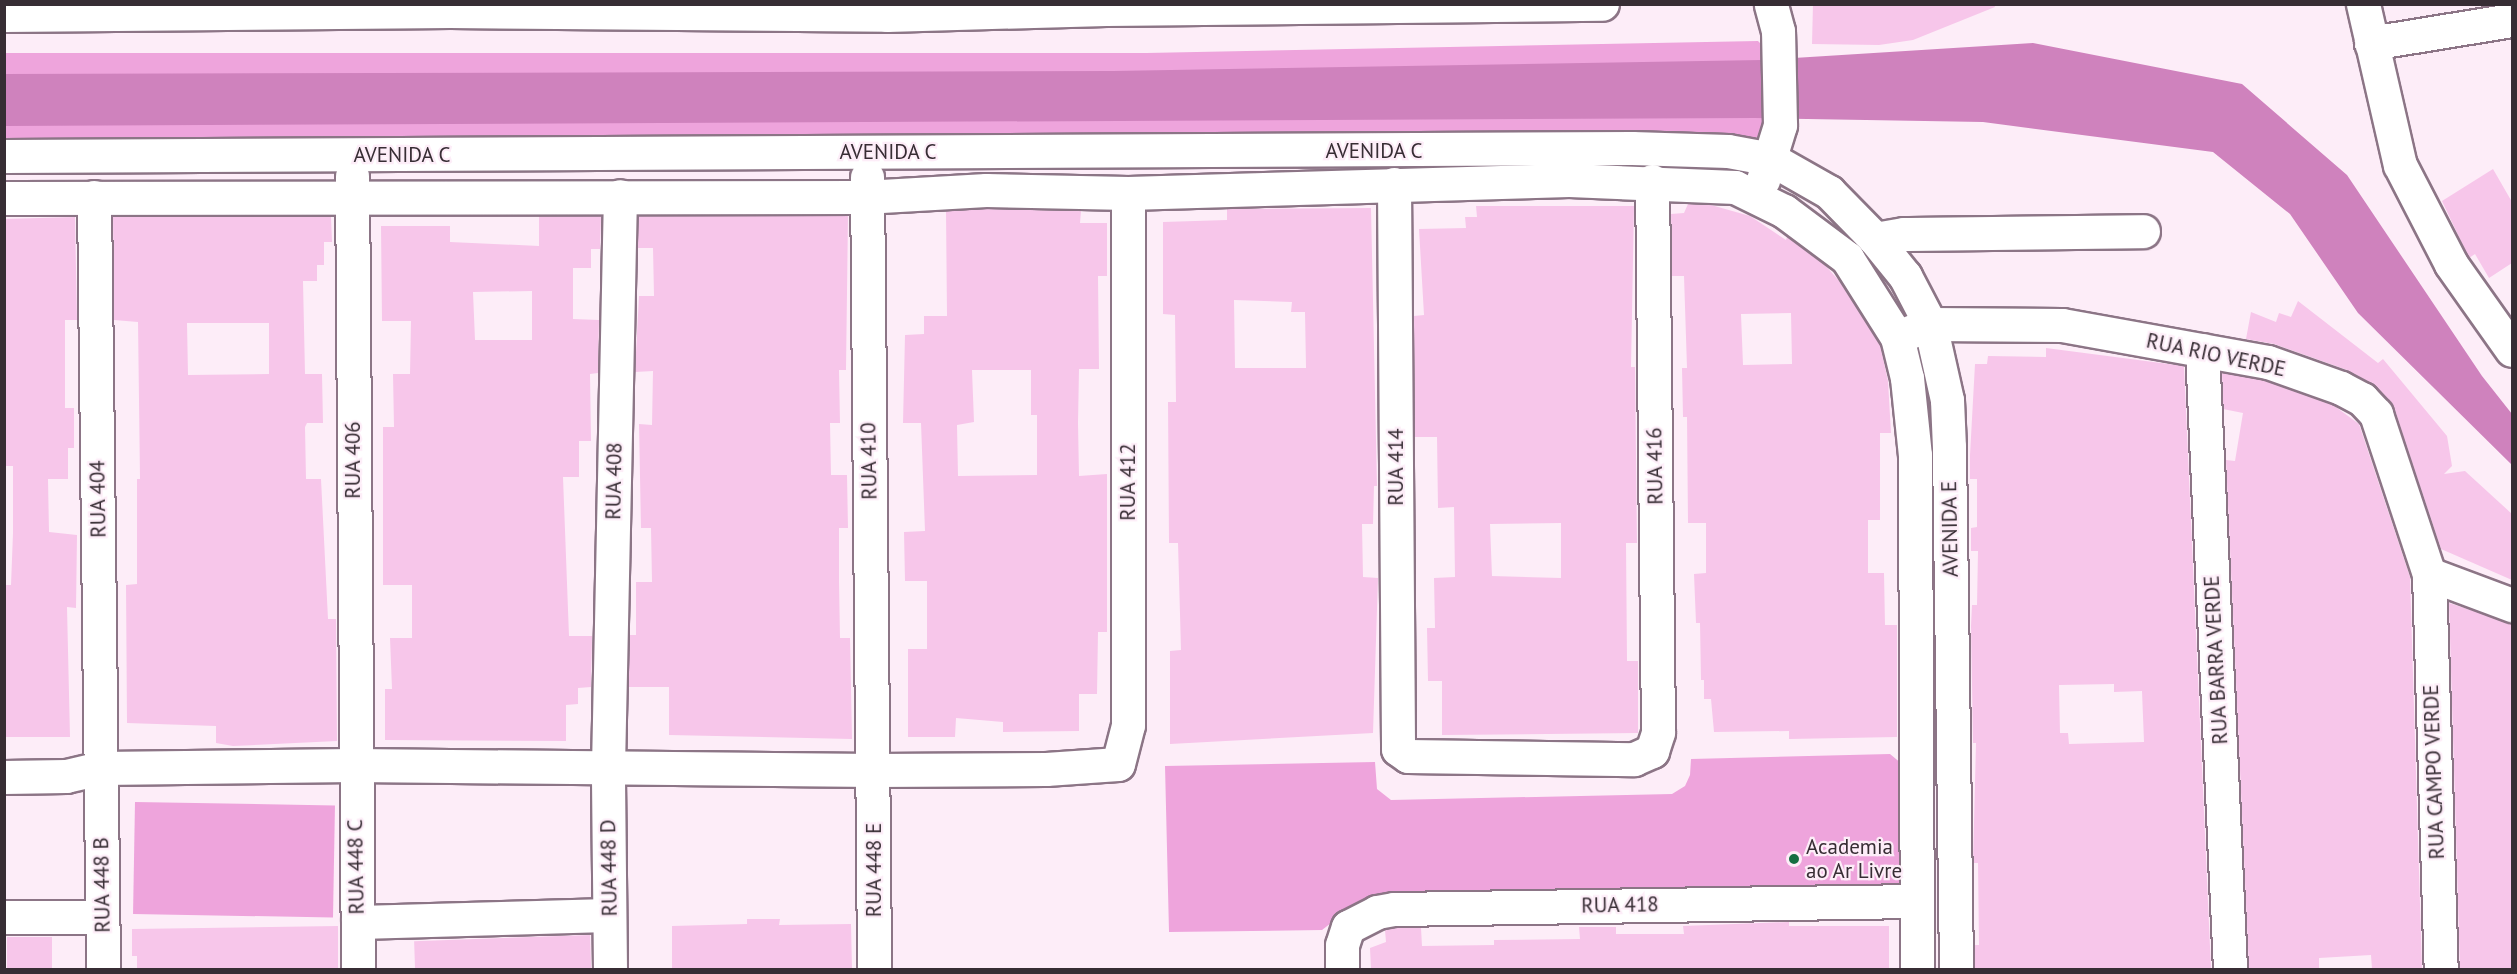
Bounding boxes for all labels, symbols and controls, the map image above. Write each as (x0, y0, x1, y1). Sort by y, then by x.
street label: AVENIDA C (1325, 138, 1423, 164)
street label: AVENIDA C (839, 139, 937, 165)
street label: AVENIDA C (353, 142, 451, 168)
street label: RUA RIO VERDE (2143, 328, 2289, 382)
street label: RUA 406 (340, 421, 366, 499)
street label: RUA 410 (856, 422, 882, 500)
street label: RUA 416 (1642, 427, 1668, 505)
street label: RUA 414 (1383, 428, 1409, 506)
street label: RUA 408 (601, 442, 627, 520)
street label: RUA 412 (1115, 443, 1141, 521)
street label: RUA 404 (85, 460, 111, 538)
street label: AVENIDA E (1937, 480, 1963, 578)
street label: RUA BARRA VERDE (2199, 574, 2233, 746)
street label: RUA CAMPO VERDE (2418, 683, 2450, 861)
street label: RUA 448 C (343, 819, 369, 915)
street label: RUA 448 D (596, 819, 622, 917)
street label: RUA 448 E (861, 822, 887, 918)
place label: Academia ao Ar Livre (1806, 834, 1903, 884)
street label: RUA 448 B (89, 837, 115, 933)
marker: Academia ao Ar Livre (1787, 852, 1801, 866)
street label: RUA 418 (1581, 892, 1659, 918)

